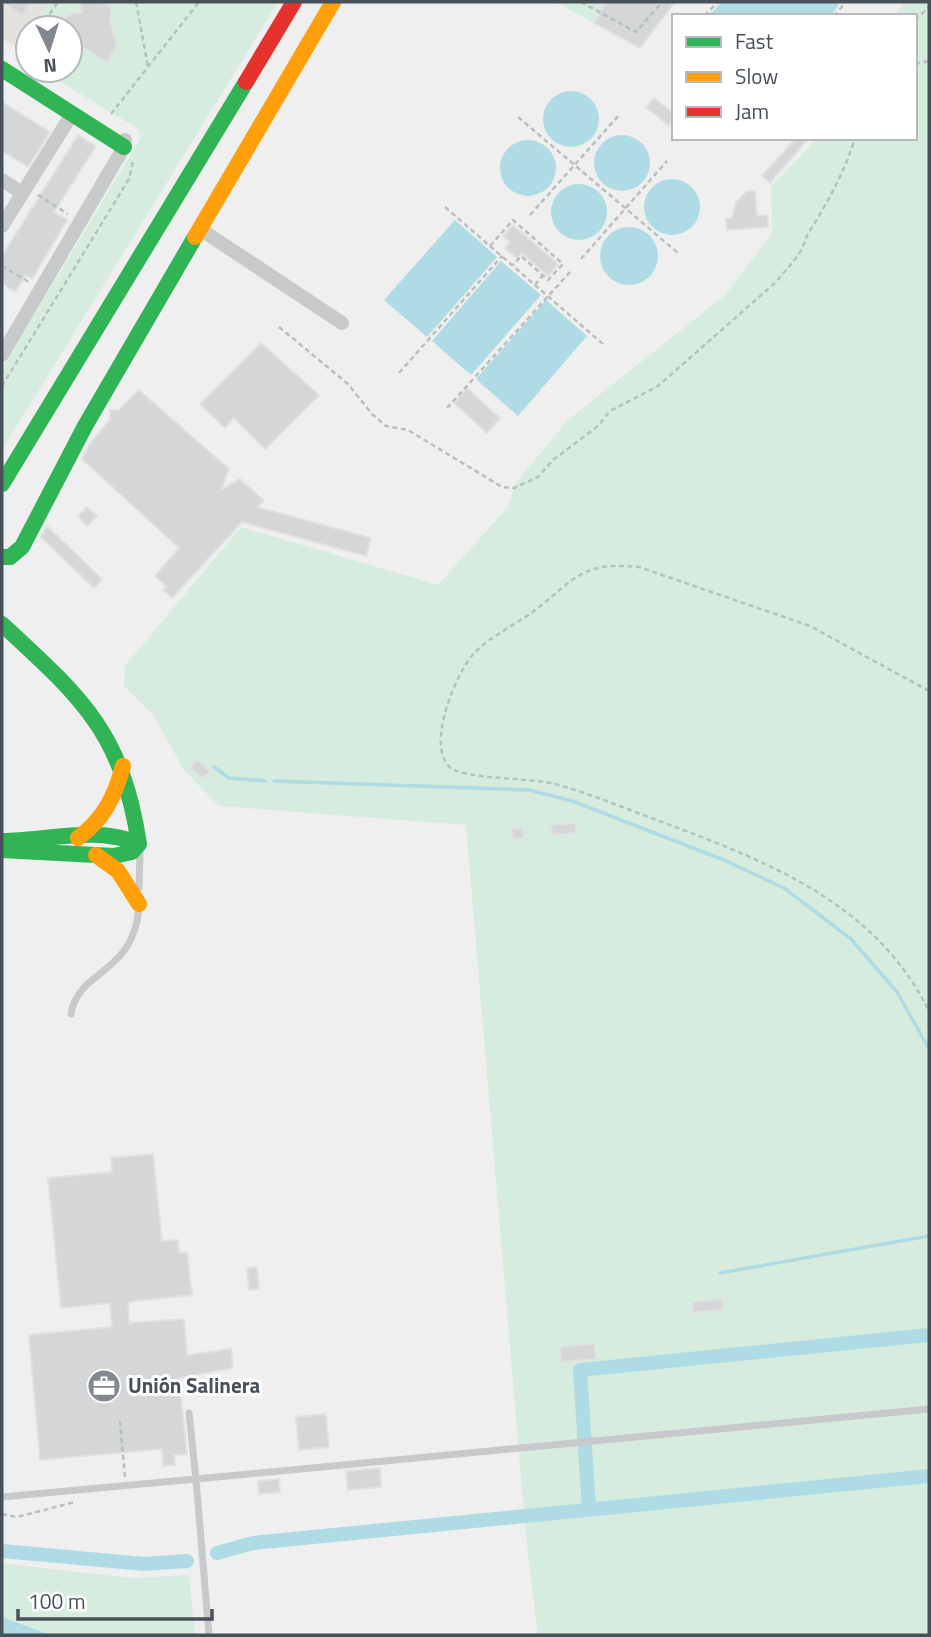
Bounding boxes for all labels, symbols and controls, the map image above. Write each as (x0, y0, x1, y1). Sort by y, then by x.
north arrow (14, 14, 84, 84)
legend (672, 14, 917, 140)
text: Fast (735, 25, 774, 57)
text: N (43, 52, 58, 81)
text: Slow (735, 60, 778, 92)
text: Jam (735, 95, 769, 127)
office icon: Unión Salinera (85, 1367, 123, 1405)
place label: Unión Salinera (128, 1369, 260, 1401)
scale bar (18, 1578, 212, 1622)
text: 100 m (28, 1585, 85, 1617)

